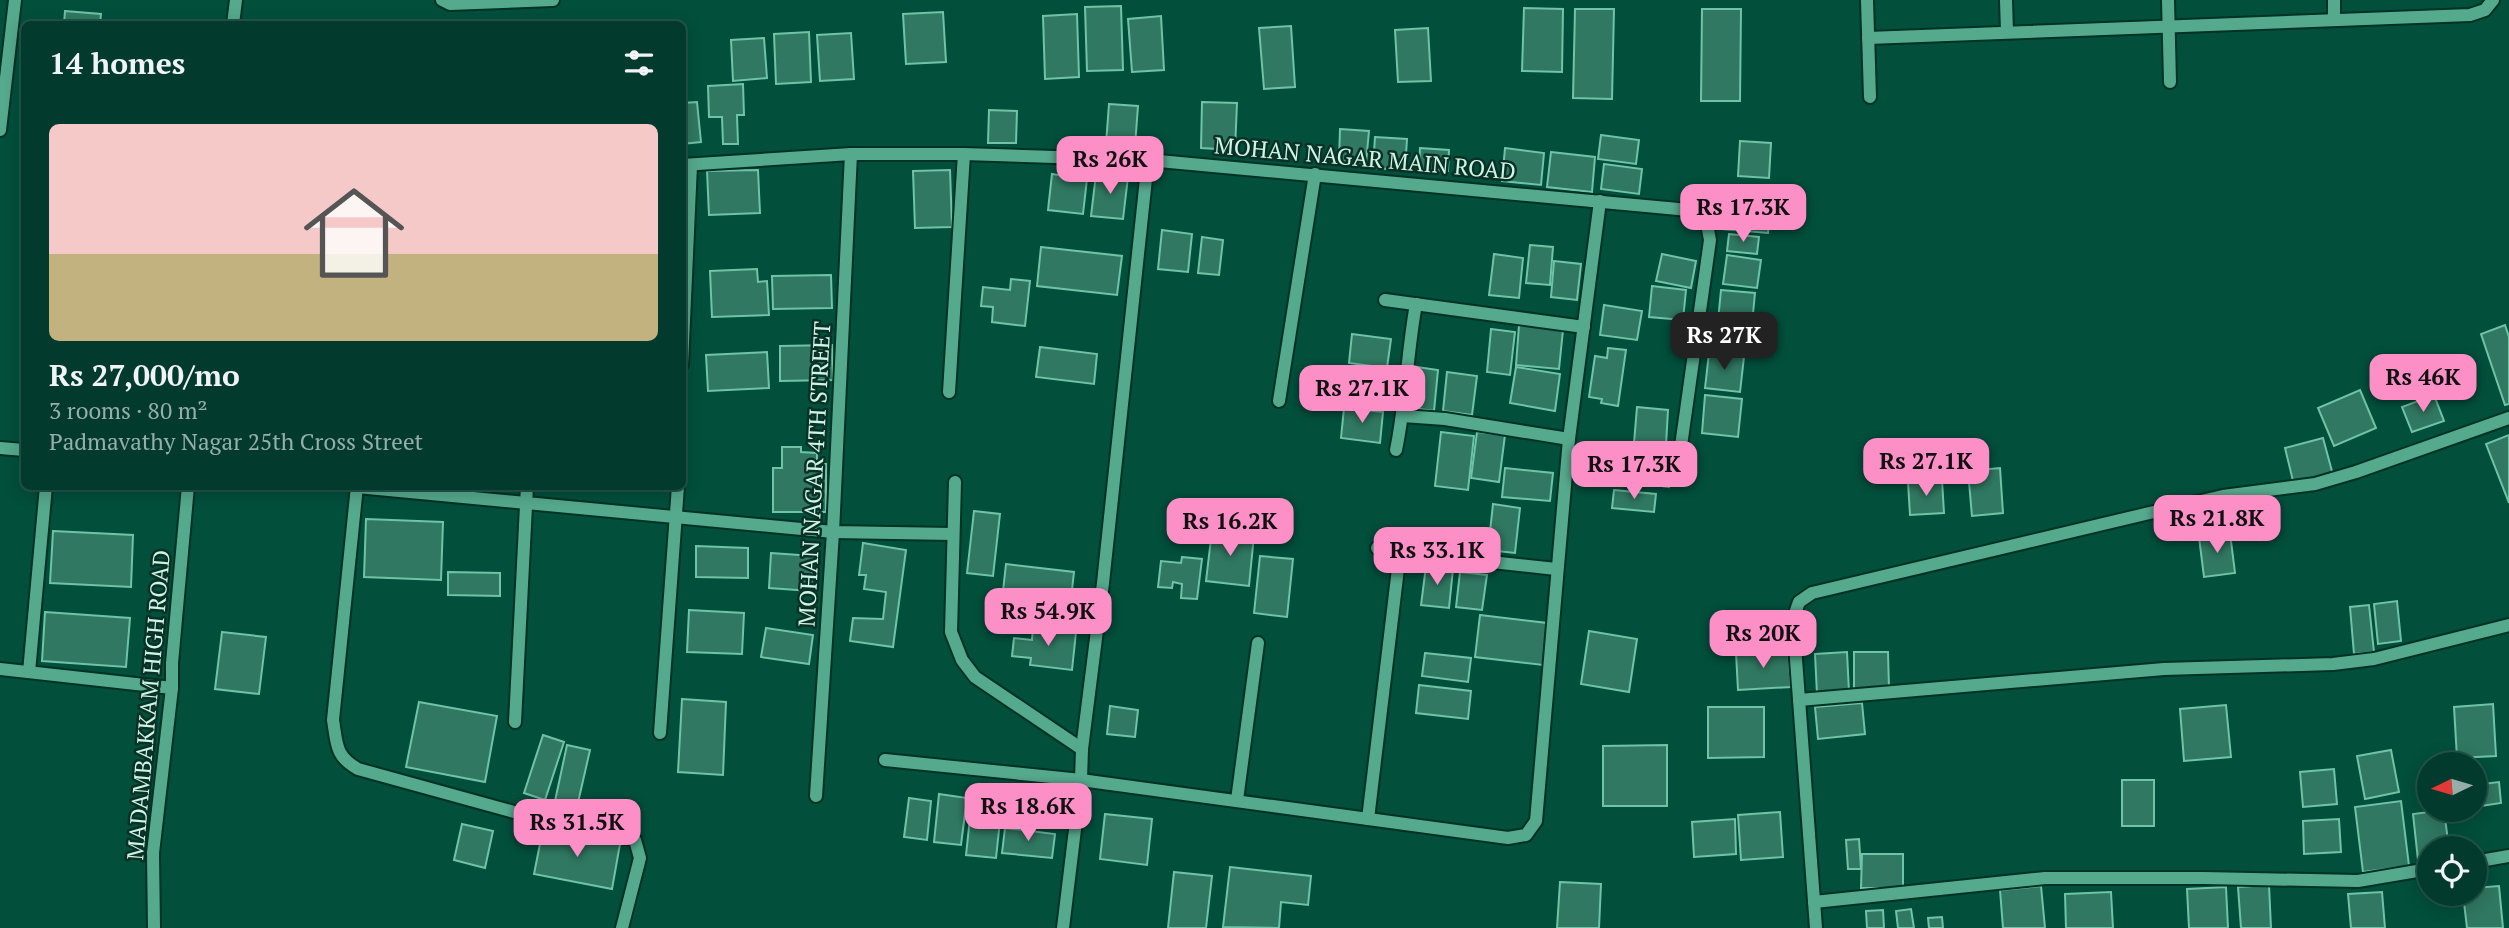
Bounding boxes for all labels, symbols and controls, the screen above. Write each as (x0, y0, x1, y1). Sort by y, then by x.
text: 14 homes (49, 43, 185, 83)
icon: filters (620, 44, 658, 82)
street label: MOHAN NAGAR MAIN ROAD (1213, 129, 1517, 187)
pin: Rs 26K (1053, 136, 1167, 196)
text: Rs 26K (1073, 143, 1147, 174)
icon: home (291, 170, 417, 296)
pin: Rs 17.3K (1671, 184, 1815, 244)
text: Rs 17.3K (1696, 191, 1790, 222)
pin: Rs 27K (1667, 312, 1781, 372)
text: Rs 27K (1687, 319, 1761, 350)
street label: MOHAN NAGAR 4TH STREET (791, 320, 837, 628)
pin: Rs 46K (2366, 354, 2480, 414)
text: Rs 27,000/mo (49, 355, 240, 395)
text: Rs 46K (2386, 361, 2460, 392)
pin: Rs 27.1K (1290, 366, 1434, 425)
text: Rs 27.1K (1315, 372, 1409, 403)
text: 3 rooms · 80 m² (49, 395, 208, 426)
text: Padmavathy Nagar 25th Cross Street (49, 426, 423, 457)
pin: Rs 27.1K (1854, 438, 1998, 498)
pin: Rs 17.3K (1562, 442, 1706, 501)
text: Rs 27.1K (1879, 445, 1973, 476)
text: Rs 17.3K (1587, 448, 1681, 479)
pin: Rs 21.8K (2145, 496, 2289, 555)
pin: Rs 16.2K (1158, 498, 1302, 558)
text: Rs 21.8K (2170, 502, 2264, 533)
text: Rs 16.2K (1183, 505, 1277, 536)
pin: Rs 33.1K (1365, 528, 1509, 587)
text: Rs 33.1K (1390, 534, 1484, 565)
street label: MADAMBAKKAM HIGH ROAD (119, 549, 177, 861)
pin: Rs 54.9K (976, 588, 1120, 648)
text: Rs 54.9K (1001, 595, 1095, 626)
pin: Rs 20K (1706, 610, 1820, 670)
text: Rs 20K (1726, 617, 1800, 648)
north arrow (2417, 752, 2487, 822)
map controls (2417, 752, 2487, 906)
pin: Rs 18.6K (956, 784, 1100, 843)
text: Rs 18.6K (981, 790, 1075, 821)
pin: Rs 31.5K (505, 800, 649, 859)
text: Rs 31.5K (530, 806, 624, 837)
button: locate (2417, 836, 2487, 906)

